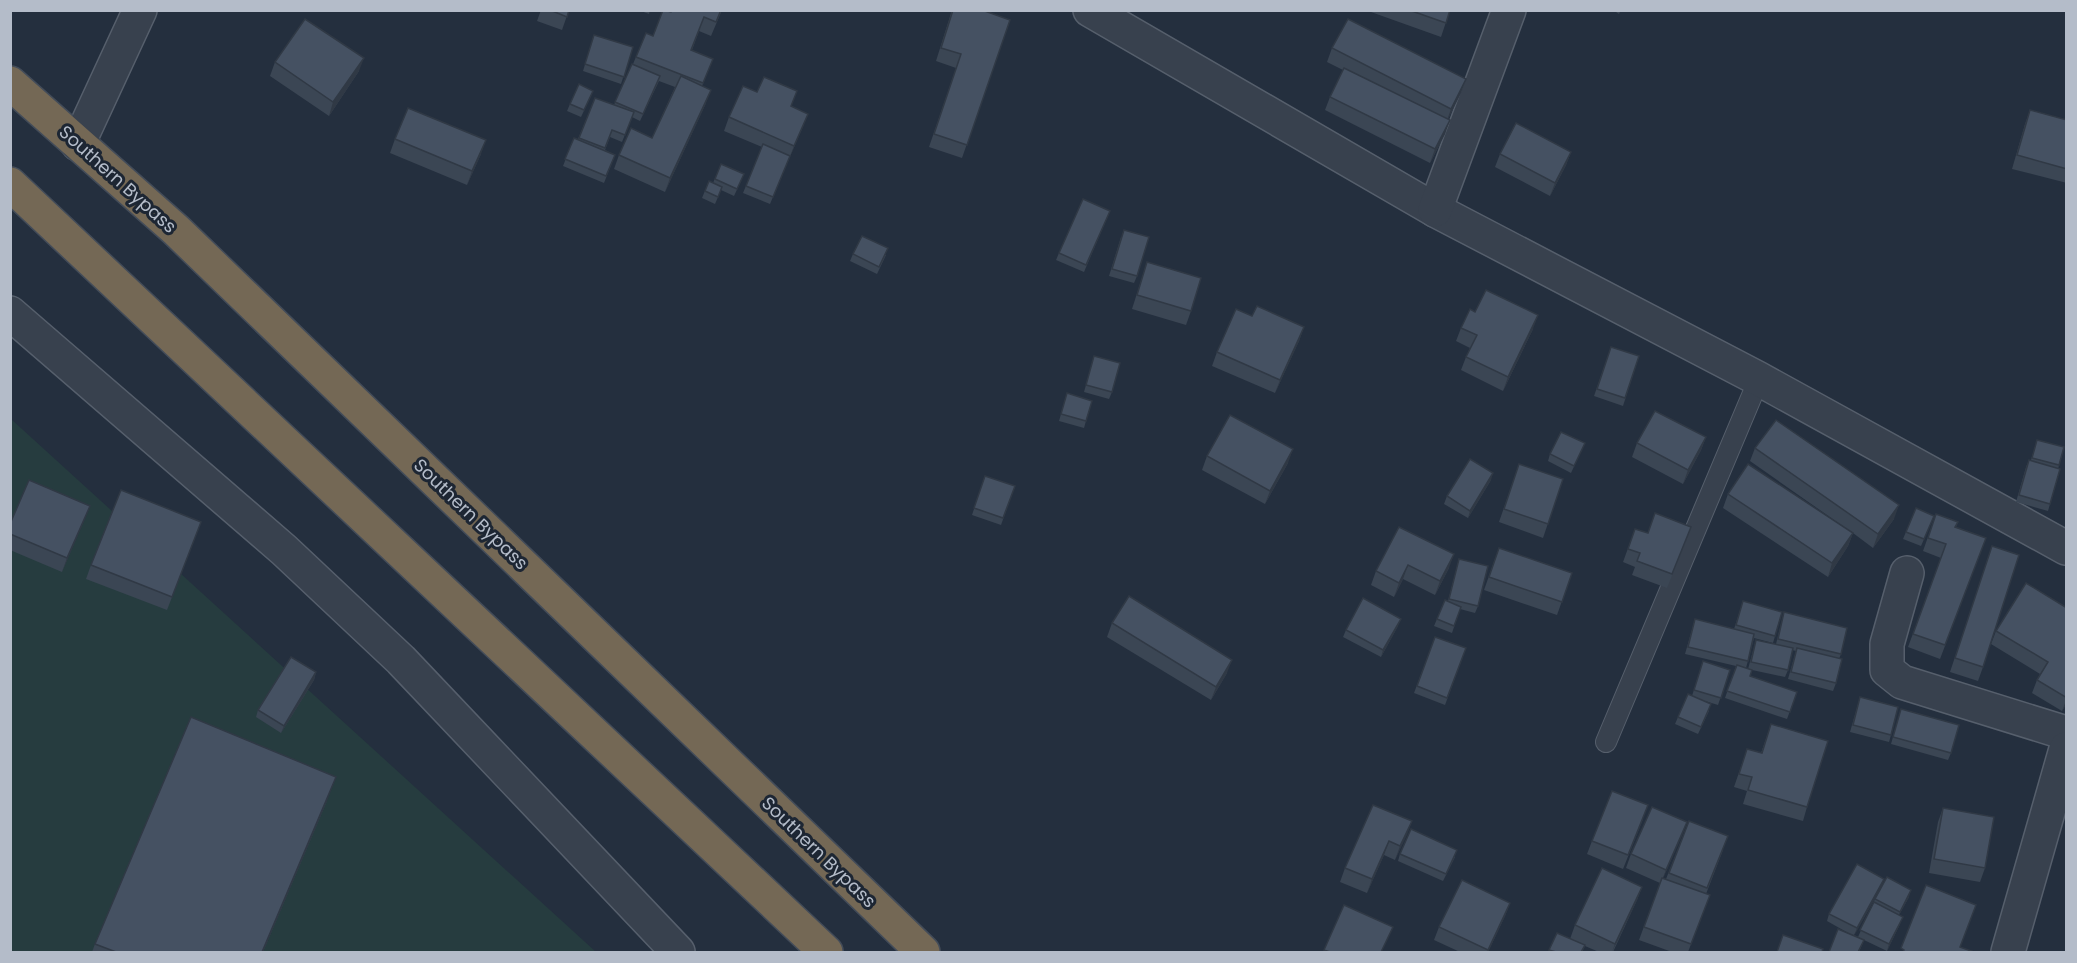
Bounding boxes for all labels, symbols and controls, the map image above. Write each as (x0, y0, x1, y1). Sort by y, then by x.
street label: Southern Bypass (54, 119, 182, 239)
street label: Southern Bypass (408, 453, 534, 575)
street label: Southern Bypass (756, 791, 882, 913)

